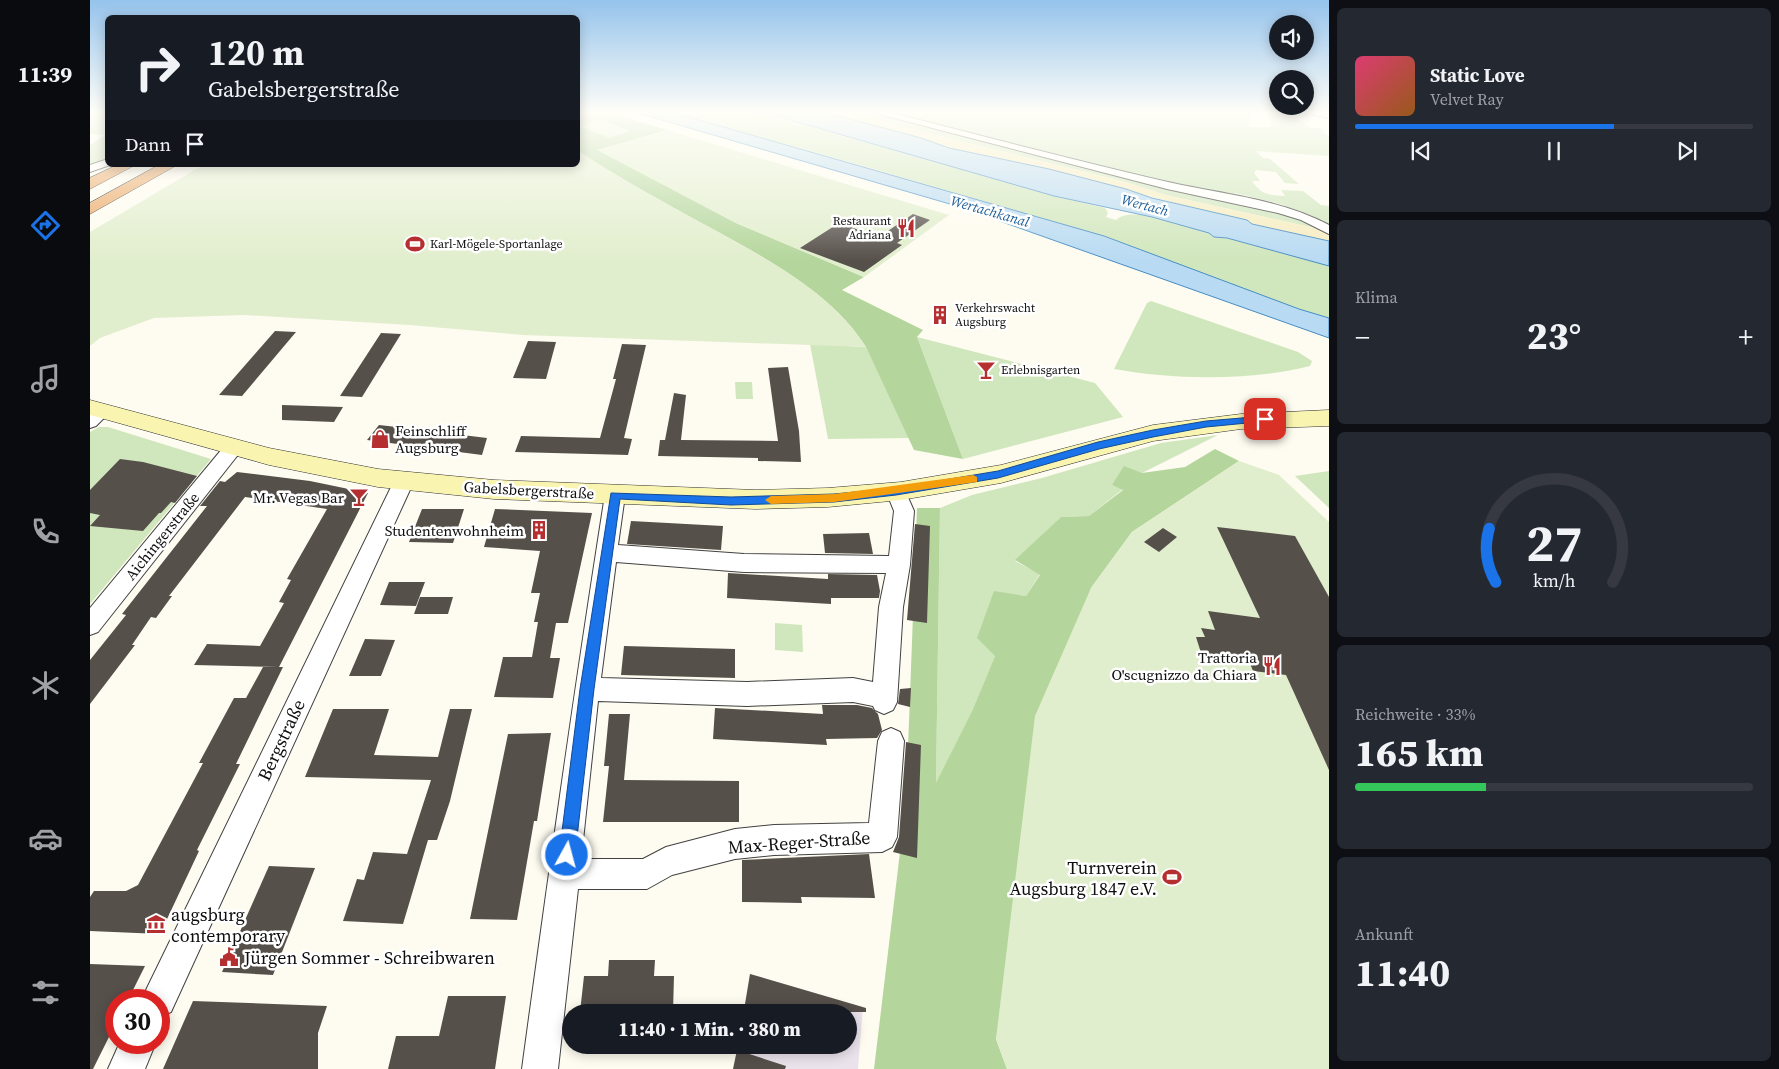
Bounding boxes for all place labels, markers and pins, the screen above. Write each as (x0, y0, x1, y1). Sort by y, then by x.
place label: Restaurant Adriana (833, 213, 892, 243)
restaurant icon: Restaurant Adriana (895, 217, 917, 239)
sports icon: Karl-Mögele-Sportanlage (404, 233, 426, 255)
place label: Karl-Mögele-Sportanlage (430, 236, 563, 252)
place label: Verkehrswacht Augsburg (955, 300, 1035, 330)
building icon: Verkehrswacht Augsburg (929, 304, 951, 326)
bar icon: Erlebnisgarten (975, 359, 997, 381)
place label: Erlebnisgarten (1001, 362, 1080, 378)
pin (1244, 398, 1286, 440)
place label: Feinschliff Augsburg (395, 420, 467, 458)
shop icon: Feinschliff Augsburg (369, 428, 391, 450)
bar icon: Mr. Vegas Bar (348, 486, 370, 508)
place label: Mr. Vegas Bar (253, 487, 345, 508)
building icon: Studentenwohnheim (528, 519, 550, 541)
place label: Studentenwohnheim (385, 520, 524, 541)
place label: Trattoria O'scugnizzo da Chiara (1112, 647, 1257, 685)
restaurant icon: Trattoria O'scugnizzo da Chiara (1261, 655, 1283, 677)
place label: Turnverein Augsburg 1847 e.V. (1009, 855, 1157, 901)
sports icon: Turnverein Augsburg 1847 e.V. (1161, 866, 1183, 888)
place label: augsburg contemporary (171, 902, 286, 948)
museum icon: augsburg contemporary (145, 913, 167, 935)
place label: Jürgen Sommer - Schreibwaren (243, 945, 495, 970)
public building icon: Jürgen Sommer - Schreibwaren (218, 946, 240, 968)

